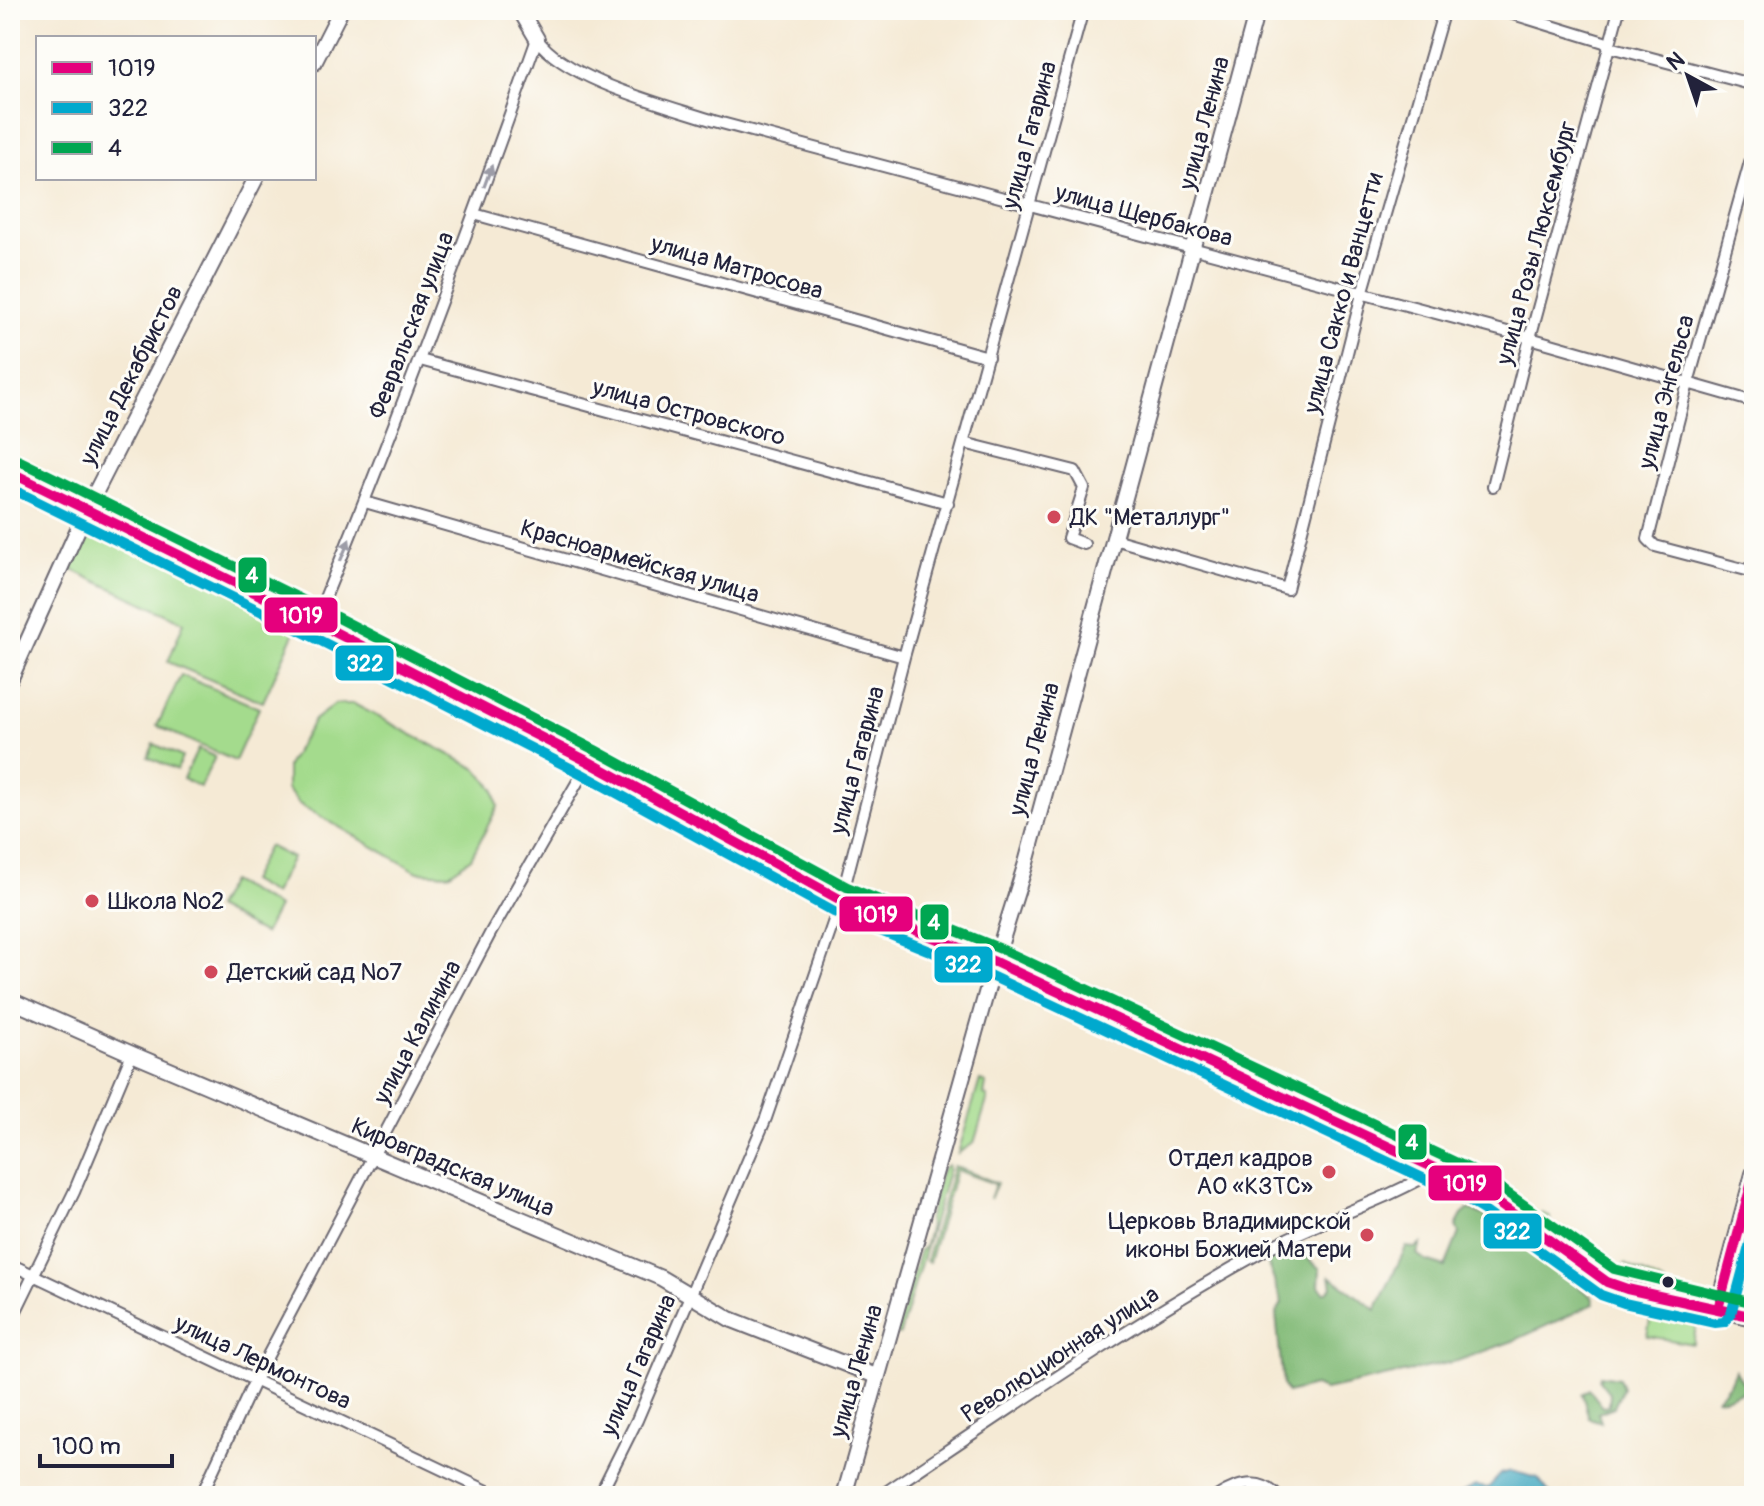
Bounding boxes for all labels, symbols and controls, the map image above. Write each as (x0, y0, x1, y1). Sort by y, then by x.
legend (36, 36, 316, 180)
north arrow (1648, 36, 1728, 116)
text: N (1661, 46, 1691, 77)
street label: улица Ленина (1172, 53, 1236, 194)
text: 1019 (108, 54, 156, 83)
street label: улица Гагарина (996, 58, 1063, 213)
text: 322 (108, 94, 148, 123)
street label: улица Розы Люксембург (1490, 118, 1583, 369)
text: 4 (108, 134, 122, 163)
one-way arrow (482, 164, 494, 188)
street label: улица Сакко и Ванцетти (1297, 169, 1390, 418)
street label: улица Щербакова (1051, 178, 1236, 253)
street label: Февральская улица (362, 228, 460, 423)
street label: улица Матросова (646, 229, 826, 306)
street label: улица Декабристов (73, 280, 189, 471)
street label: улица Энгельса (1632, 312, 1701, 473)
street label: улица Островского (588, 373, 789, 452)
place label: ДК "Металлург" (1069, 503, 1230, 532)
marker: ДК "Металлург" (1045, 508, 1063, 526)
street label: Красноармейская улица (517, 514, 763, 609)
one-way arrow (339, 538, 352, 562)
line badge: 4 (237, 556, 268, 594)
text: 4 (246, 562, 259, 590)
line badge: 1019 (263, 596, 339, 634)
text: 1019 (279, 602, 323, 630)
line badge: 322 (334, 644, 395, 682)
text: 322 (347, 650, 383, 678)
street label: улица Ленина (1002, 679, 1066, 820)
street label: улица Гагарина (824, 683, 891, 838)
place label: Школа №2 (108, 887, 224, 916)
marker: Школа №2 (83, 892, 101, 910)
line badge: 1019 (838, 895, 914, 933)
text: 1019 (854, 901, 898, 929)
line badge: 4 (919, 903, 950, 941)
text: 4 (928, 909, 941, 937)
line badge: 322 (933, 945, 994, 984)
text: 322 (945, 951, 981, 979)
street label: улица Калинина (367, 955, 468, 1110)
place label: Детский сад №7 (226, 958, 402, 987)
marker: Детский сад №7 (202, 963, 220, 981)
street label: Кировградская улица (347, 1112, 559, 1223)
line badge: 4 (1397, 1123, 1428, 1161)
text: 4 (1406, 1129, 1419, 1157)
place label: Отдел кадров АО «КЗТС» (1168, 1144, 1313, 1201)
marker: Отдел кадров АО «КЗТС» (1320, 1163, 1338, 1181)
line badge: 1019 (1427, 1164, 1503, 1202)
text: 1019 (1443, 1170, 1487, 1198)
place label: Церковь Владимирской иконы Божией Матери (1108, 1207, 1351, 1264)
line badge: 322 (1482, 1212, 1543, 1250)
text: 322 (1494, 1218, 1530, 1246)
marker: Церковь Владимирской иконы Божией Матери (1358, 1226, 1376, 1244)
unlabelled marker (1660, 1274, 1676, 1290)
street label: Революционная улица (956, 1280, 1165, 1429)
street label: улица Гагарина (594, 1290, 683, 1442)
street label: улица Ленина (823, 1301, 889, 1442)
street label: улица Лермонтова (169, 1309, 356, 1416)
scale bar (40, 1418, 172, 1468)
text: 100 m (52, 1432, 121, 1461)

